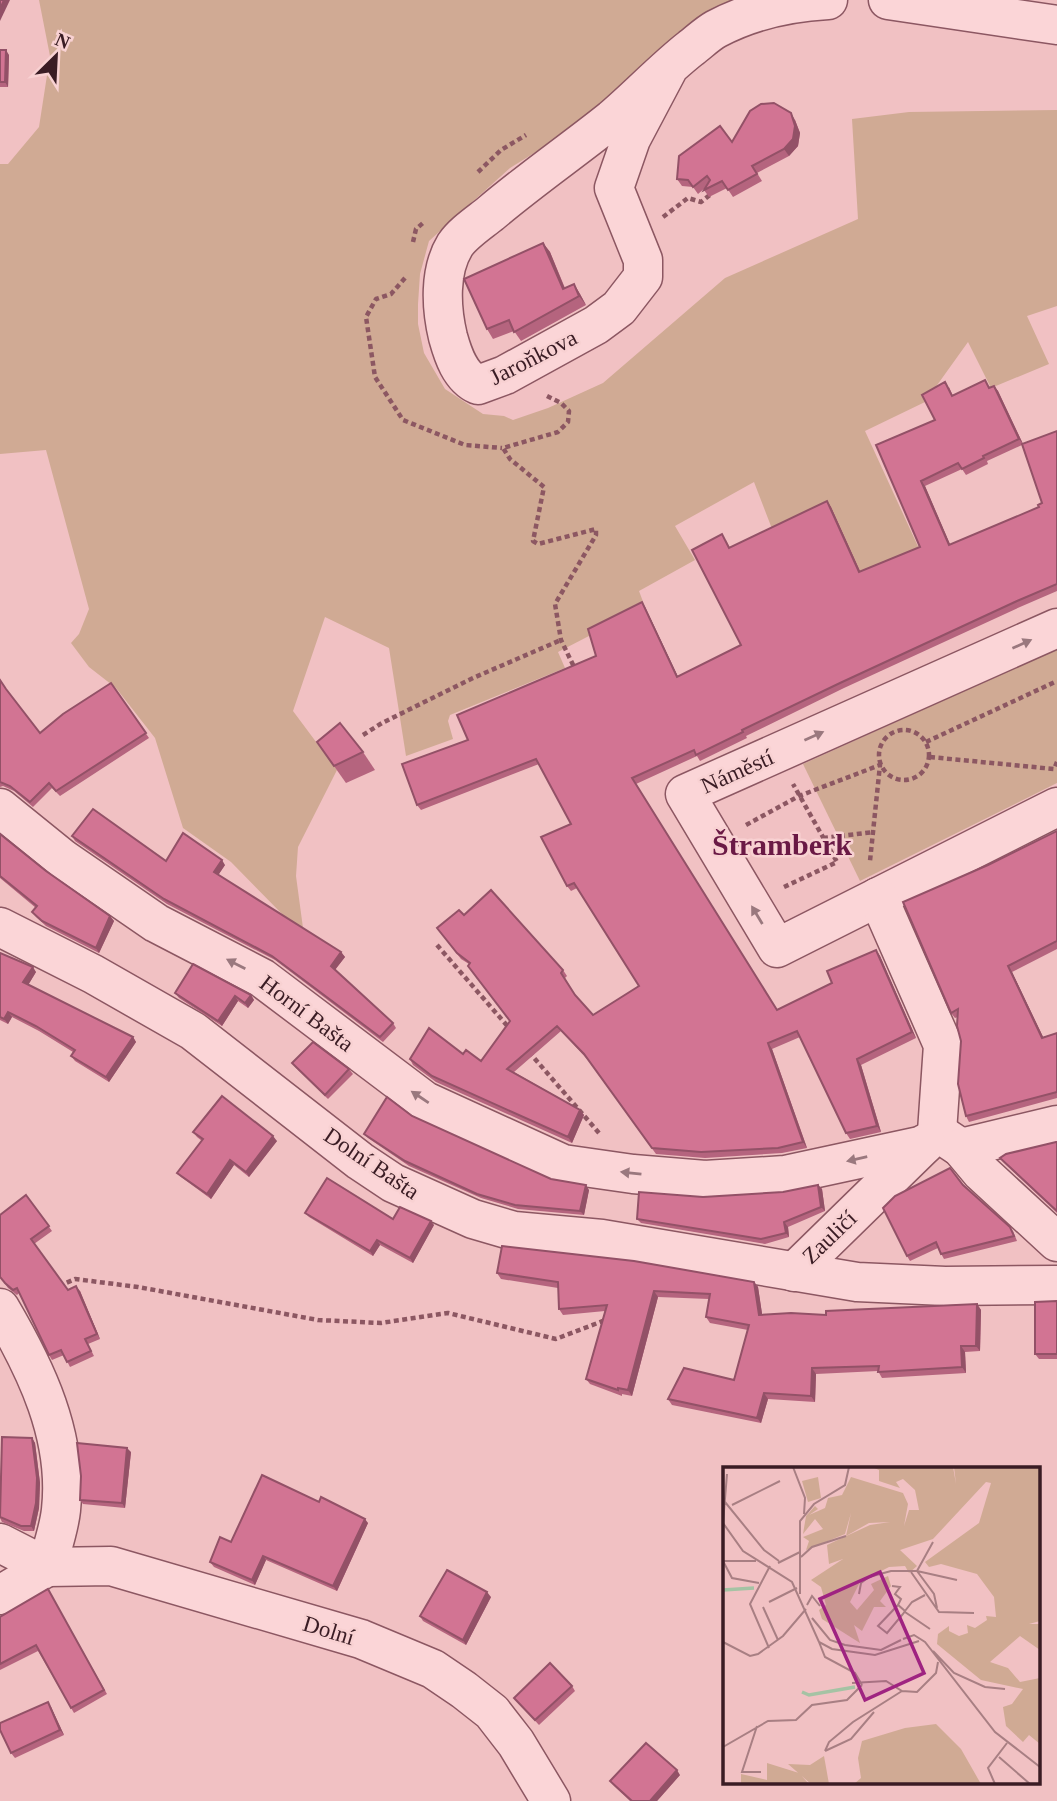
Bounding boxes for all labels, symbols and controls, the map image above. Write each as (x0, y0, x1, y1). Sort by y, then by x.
north arrow (21, 21, 91, 91)
text: N (52, 29, 73, 53)
street label: Jaroňkova (485, 325, 581, 390)
one-way arrow (1012, 638, 1032, 650)
one-way arrow (804, 730, 824, 742)
street label: Náměstí (697, 744, 778, 798)
district label: Štramberk (712, 828, 852, 861)
one-way arrow (750, 906, 763, 925)
one-way arrow (226, 958, 246, 970)
street label: Horní Bašta (255, 970, 358, 1057)
one-way arrow (411, 1090, 429, 1104)
street label: Dolní Bašta (319, 1123, 424, 1204)
one-way arrow (846, 1153, 868, 1164)
one-way arrow (620, 1168, 642, 1179)
street label: Zauličí (797, 1205, 862, 1269)
inset map (723, 1467, 1040, 1784)
street label: Dolní (300, 1611, 358, 1650)

